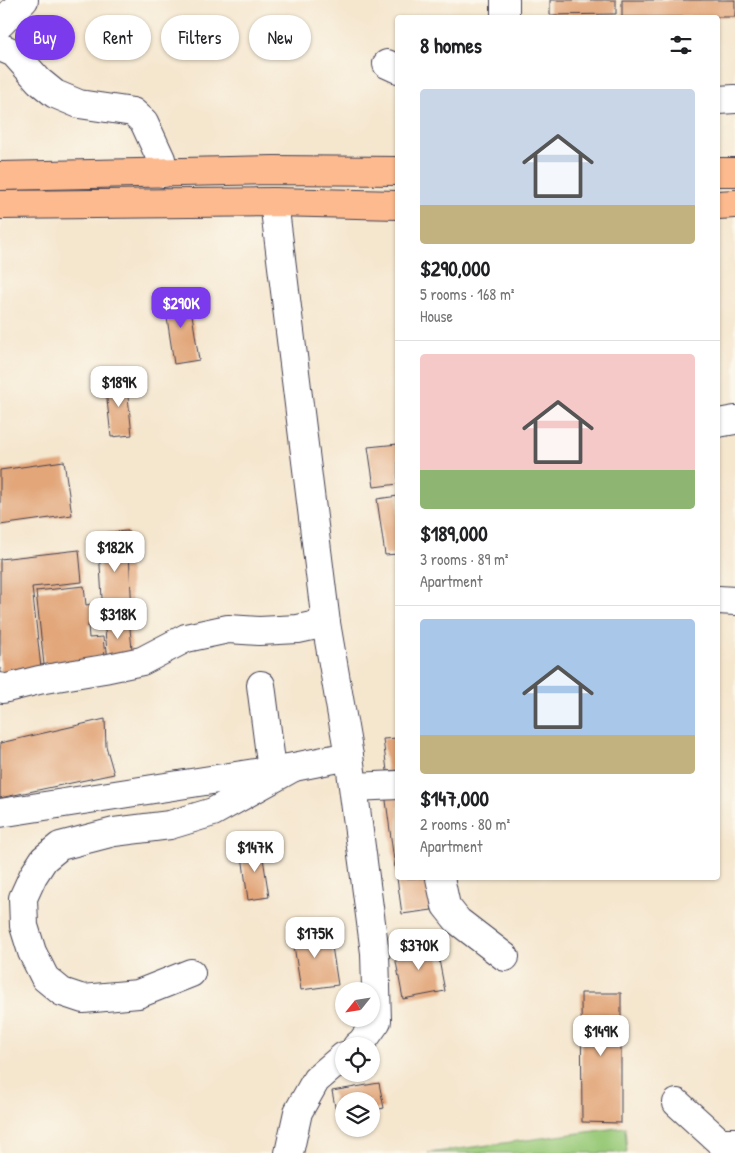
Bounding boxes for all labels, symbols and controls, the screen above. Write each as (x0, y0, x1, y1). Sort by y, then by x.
chip: Buy (15, 15, 75, 60)
chip: Rent (85, 15, 151, 60)
chip: Filters (161, 15, 239, 60)
chip: New (249, 15, 311, 60)
text: 8 homes (420, 31, 482, 60)
icon: filters (667, 31, 695, 59)
icon: home (513, 121, 603, 211)
text: $290,000 (420, 254, 490, 283)
text: 5 rooms · 168 m² (420, 283, 514, 305)
pin: $290K (146, 286, 216, 329)
text: $290K (162, 292, 200, 314)
text: House (420, 305, 453, 327)
pin: $189K (84, 366, 154, 408)
text: $189K (101, 371, 137, 393)
icon: home (513, 387, 603, 477)
text: $189,000 (420, 519, 488, 548)
pin: $182K (80, 530, 150, 573)
text: $182K (97, 536, 133, 558)
text: 3 rooms · 89 m² (420, 548, 509, 570)
text: Apartment (420, 570, 483, 592)
pin: $318K (83, 598, 153, 640)
text: $318K (100, 603, 136, 625)
icon: home (513, 652, 603, 742)
text: $147,000 (420, 784, 489, 813)
text: 2 rooms · 80 m² (420, 813, 510, 835)
pin: $147K (220, 830, 290, 873)
text: Apartment (420, 835, 483, 857)
text: $147K (237, 836, 273, 858)
pin: $175K (280, 916, 350, 959)
text: $175K (297, 922, 333, 944)
pin: $370K (384, 928, 454, 971)
text: $370K (400, 934, 438, 956)
north arrow (335, 982, 380, 1028)
map controls (335, 982, 380, 1137)
pin: $149K (566, 1014, 636, 1057)
text: $149K (584, 1020, 618, 1042)
button: locate (335, 1037, 380, 1082)
button: layers (335, 1092, 380, 1137)

